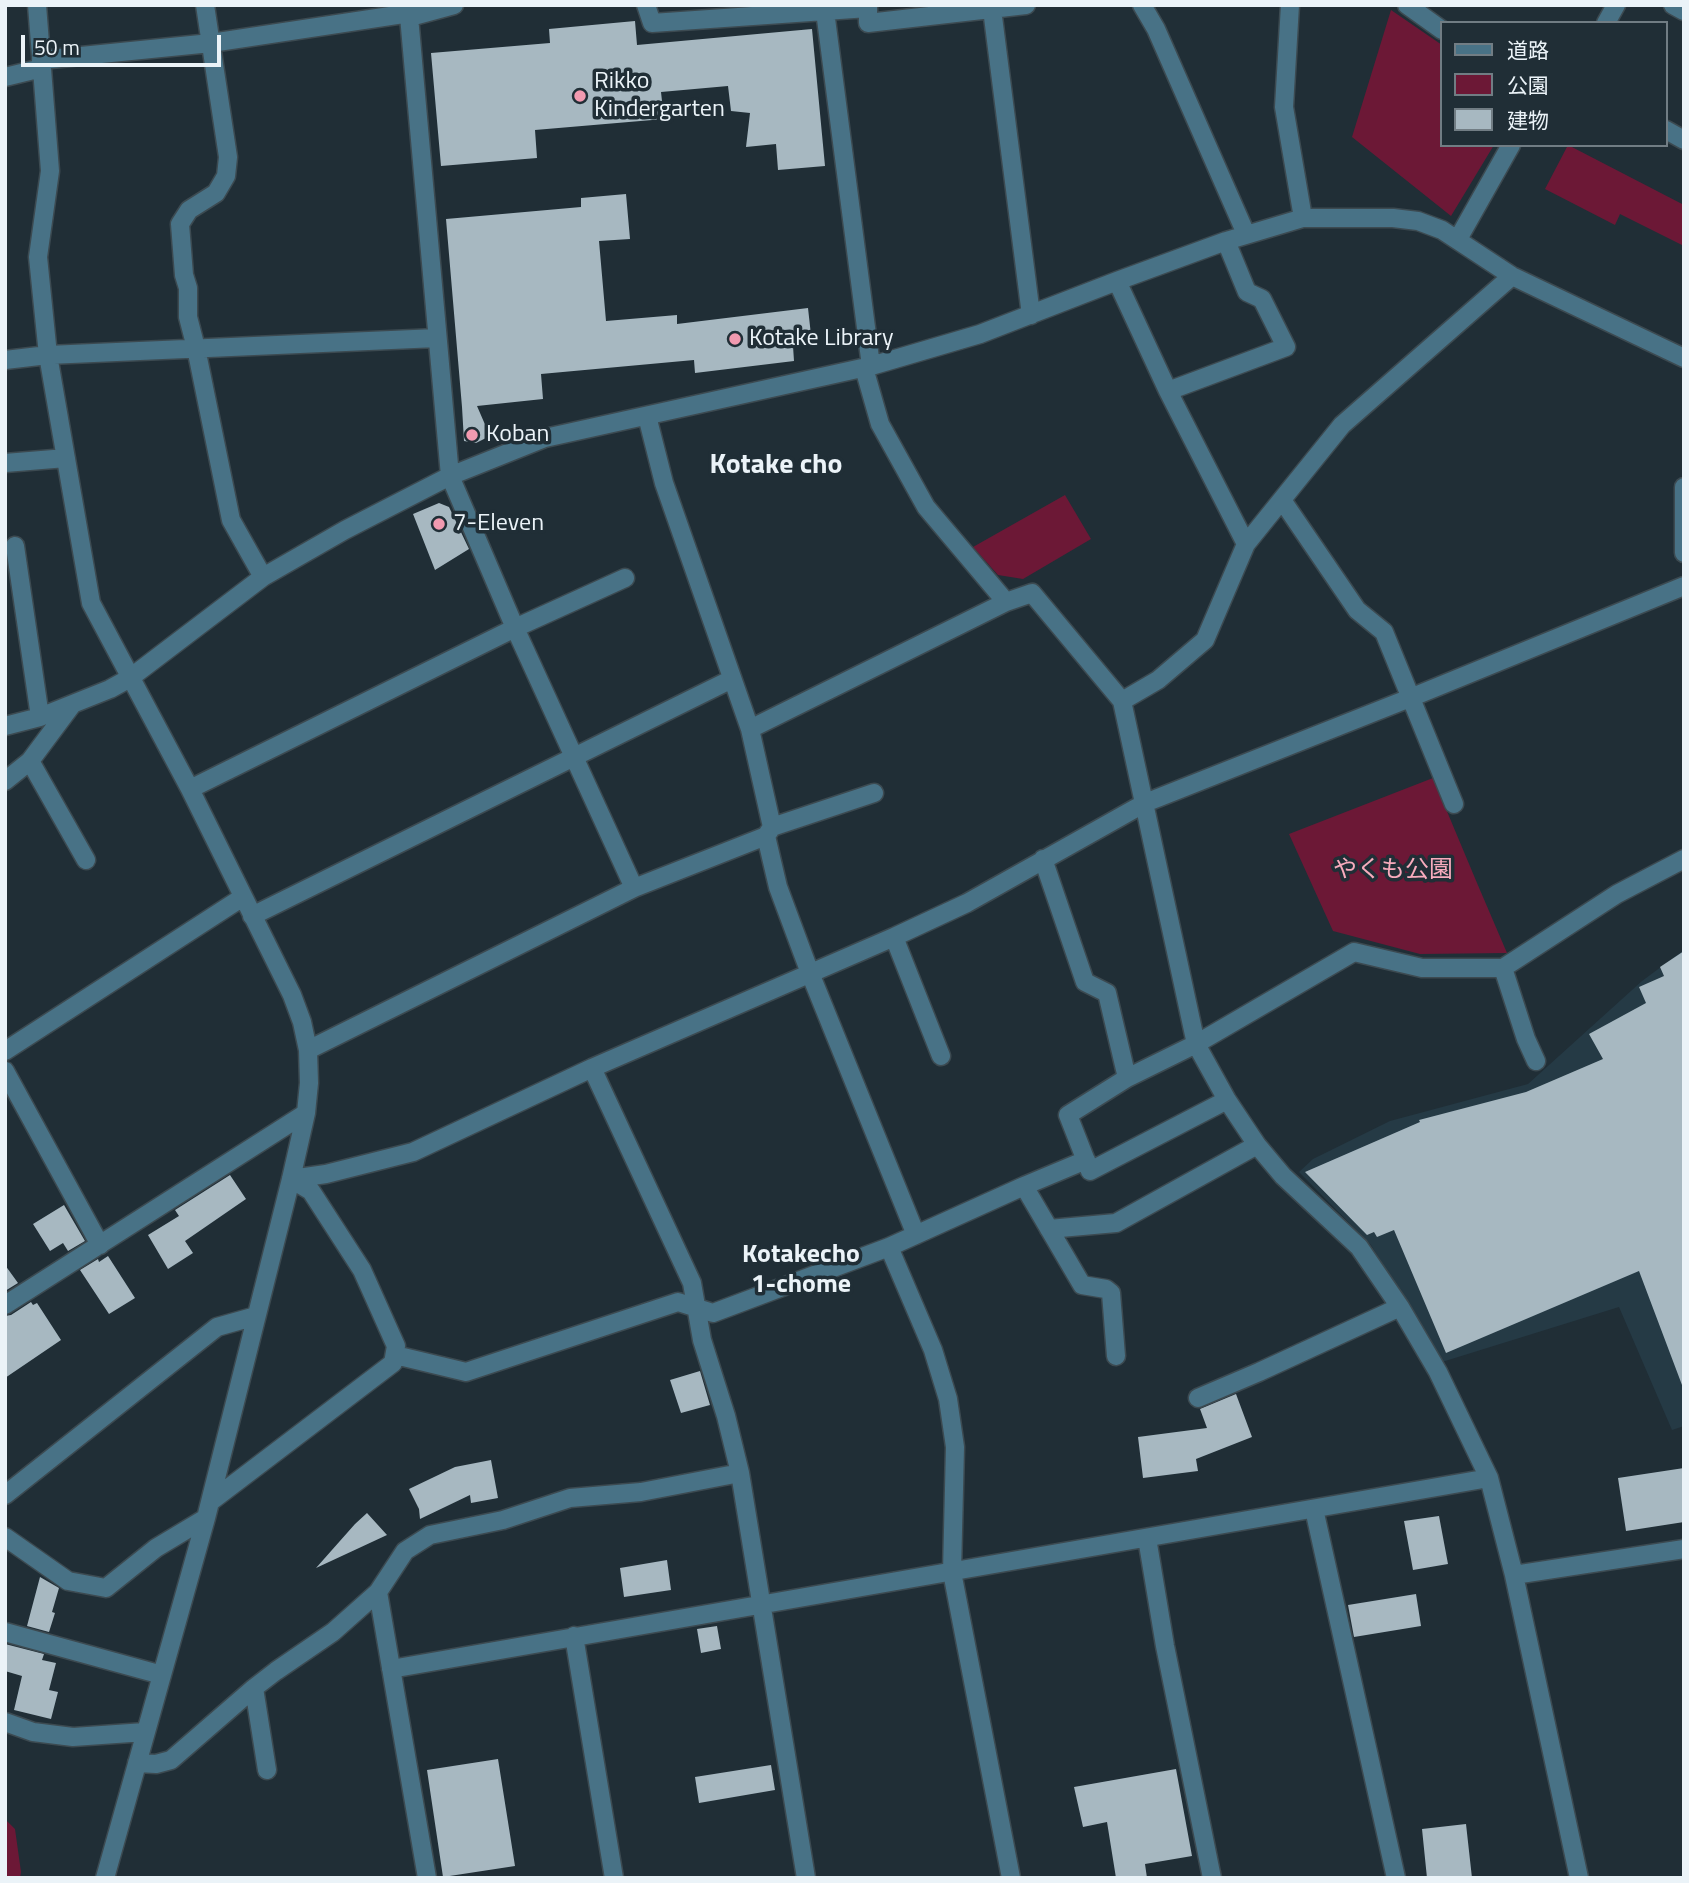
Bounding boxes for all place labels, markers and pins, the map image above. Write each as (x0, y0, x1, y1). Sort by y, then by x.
place label: Rikko Kindergarten (594, 68, 725, 124)
marker: Rikko Kindergarten (572, 88, 588, 104)
place label: Kotake Library (749, 325, 894, 353)
marker: Kotake Library (727, 331, 743, 347)
place label: Koban (486, 421, 550, 449)
marker: Koban (464, 427, 480, 443)
place label: 7-Eleven (453, 510, 544, 538)
marker: 7-Eleven (431, 516, 447, 532)

